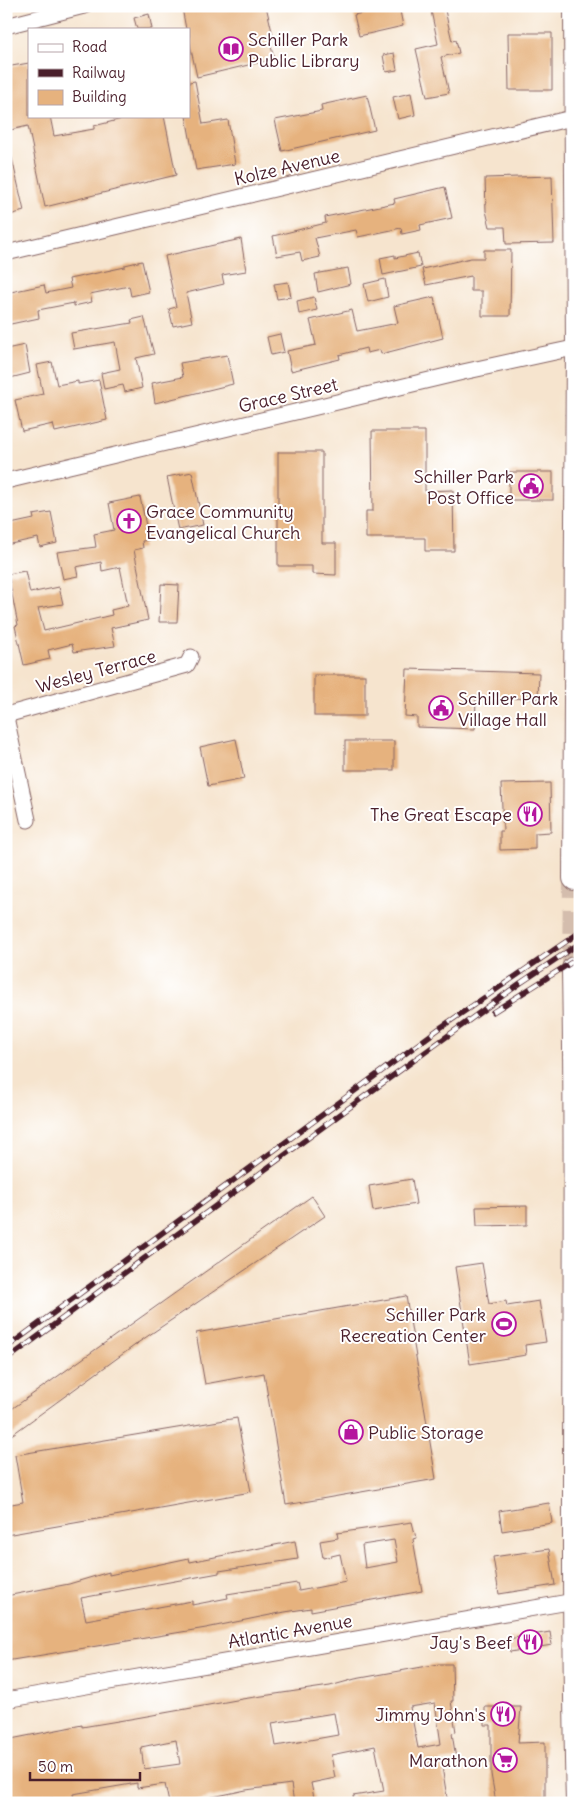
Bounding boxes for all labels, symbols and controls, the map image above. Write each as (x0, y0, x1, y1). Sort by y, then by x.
legend (28, 28, 190, 118)
place label: Schiller Park Public Library (248, 28, 360, 72)
library icon: Schiller Park Public Library (218, 36, 244, 62)
text: Road (72, 37, 107, 56)
text: Railway (72, 63, 126, 82)
text: Building (72, 87, 127, 106)
street label: Kolze Avenue (232, 144, 342, 190)
street label: Grace Street (236, 372, 340, 418)
place label: Schiller Park Post Office (414, 465, 514, 509)
public building icon: Schiller Park Post Office (518, 473, 544, 499)
place label: Grace Community Evangelical Church (146, 500, 301, 544)
church icon: Grace Community Evangelical Church (116, 508, 142, 534)
street label: Wesley Terrace (34, 644, 158, 698)
place label: Schiller Park Village Hall (458, 687, 558, 731)
public building icon: Schiller Park Village Hall (428, 695, 454, 721)
restaurant icon: The Great Escape (517, 801, 543, 827)
place label: The Great Escape (370, 803, 512, 826)
place label: Schiller Park Recreation Center (340, 1303, 487, 1347)
sports icon: Schiller Park Recreation Center (491, 1311, 517, 1337)
shop icon: Public Storage (338, 1419, 364, 1445)
place label: Public Storage (368, 1421, 484, 1444)
street label: Atlantic Avenue (226, 1609, 354, 1653)
restaurant icon: Jay's Beef (517, 1629, 543, 1655)
place label: Jay's Beef (430, 1631, 513, 1654)
restaurant icon: Jimmy John's (490, 1701, 516, 1727)
place label: Jimmy John's (375, 1703, 486, 1726)
supermarket icon: Marathon (492, 1747, 518, 1773)
scale bar (30, 1749, 140, 1781)
place label: Marathon (409, 1749, 488, 1772)
text: 50 m (38, 1757, 73, 1776)

